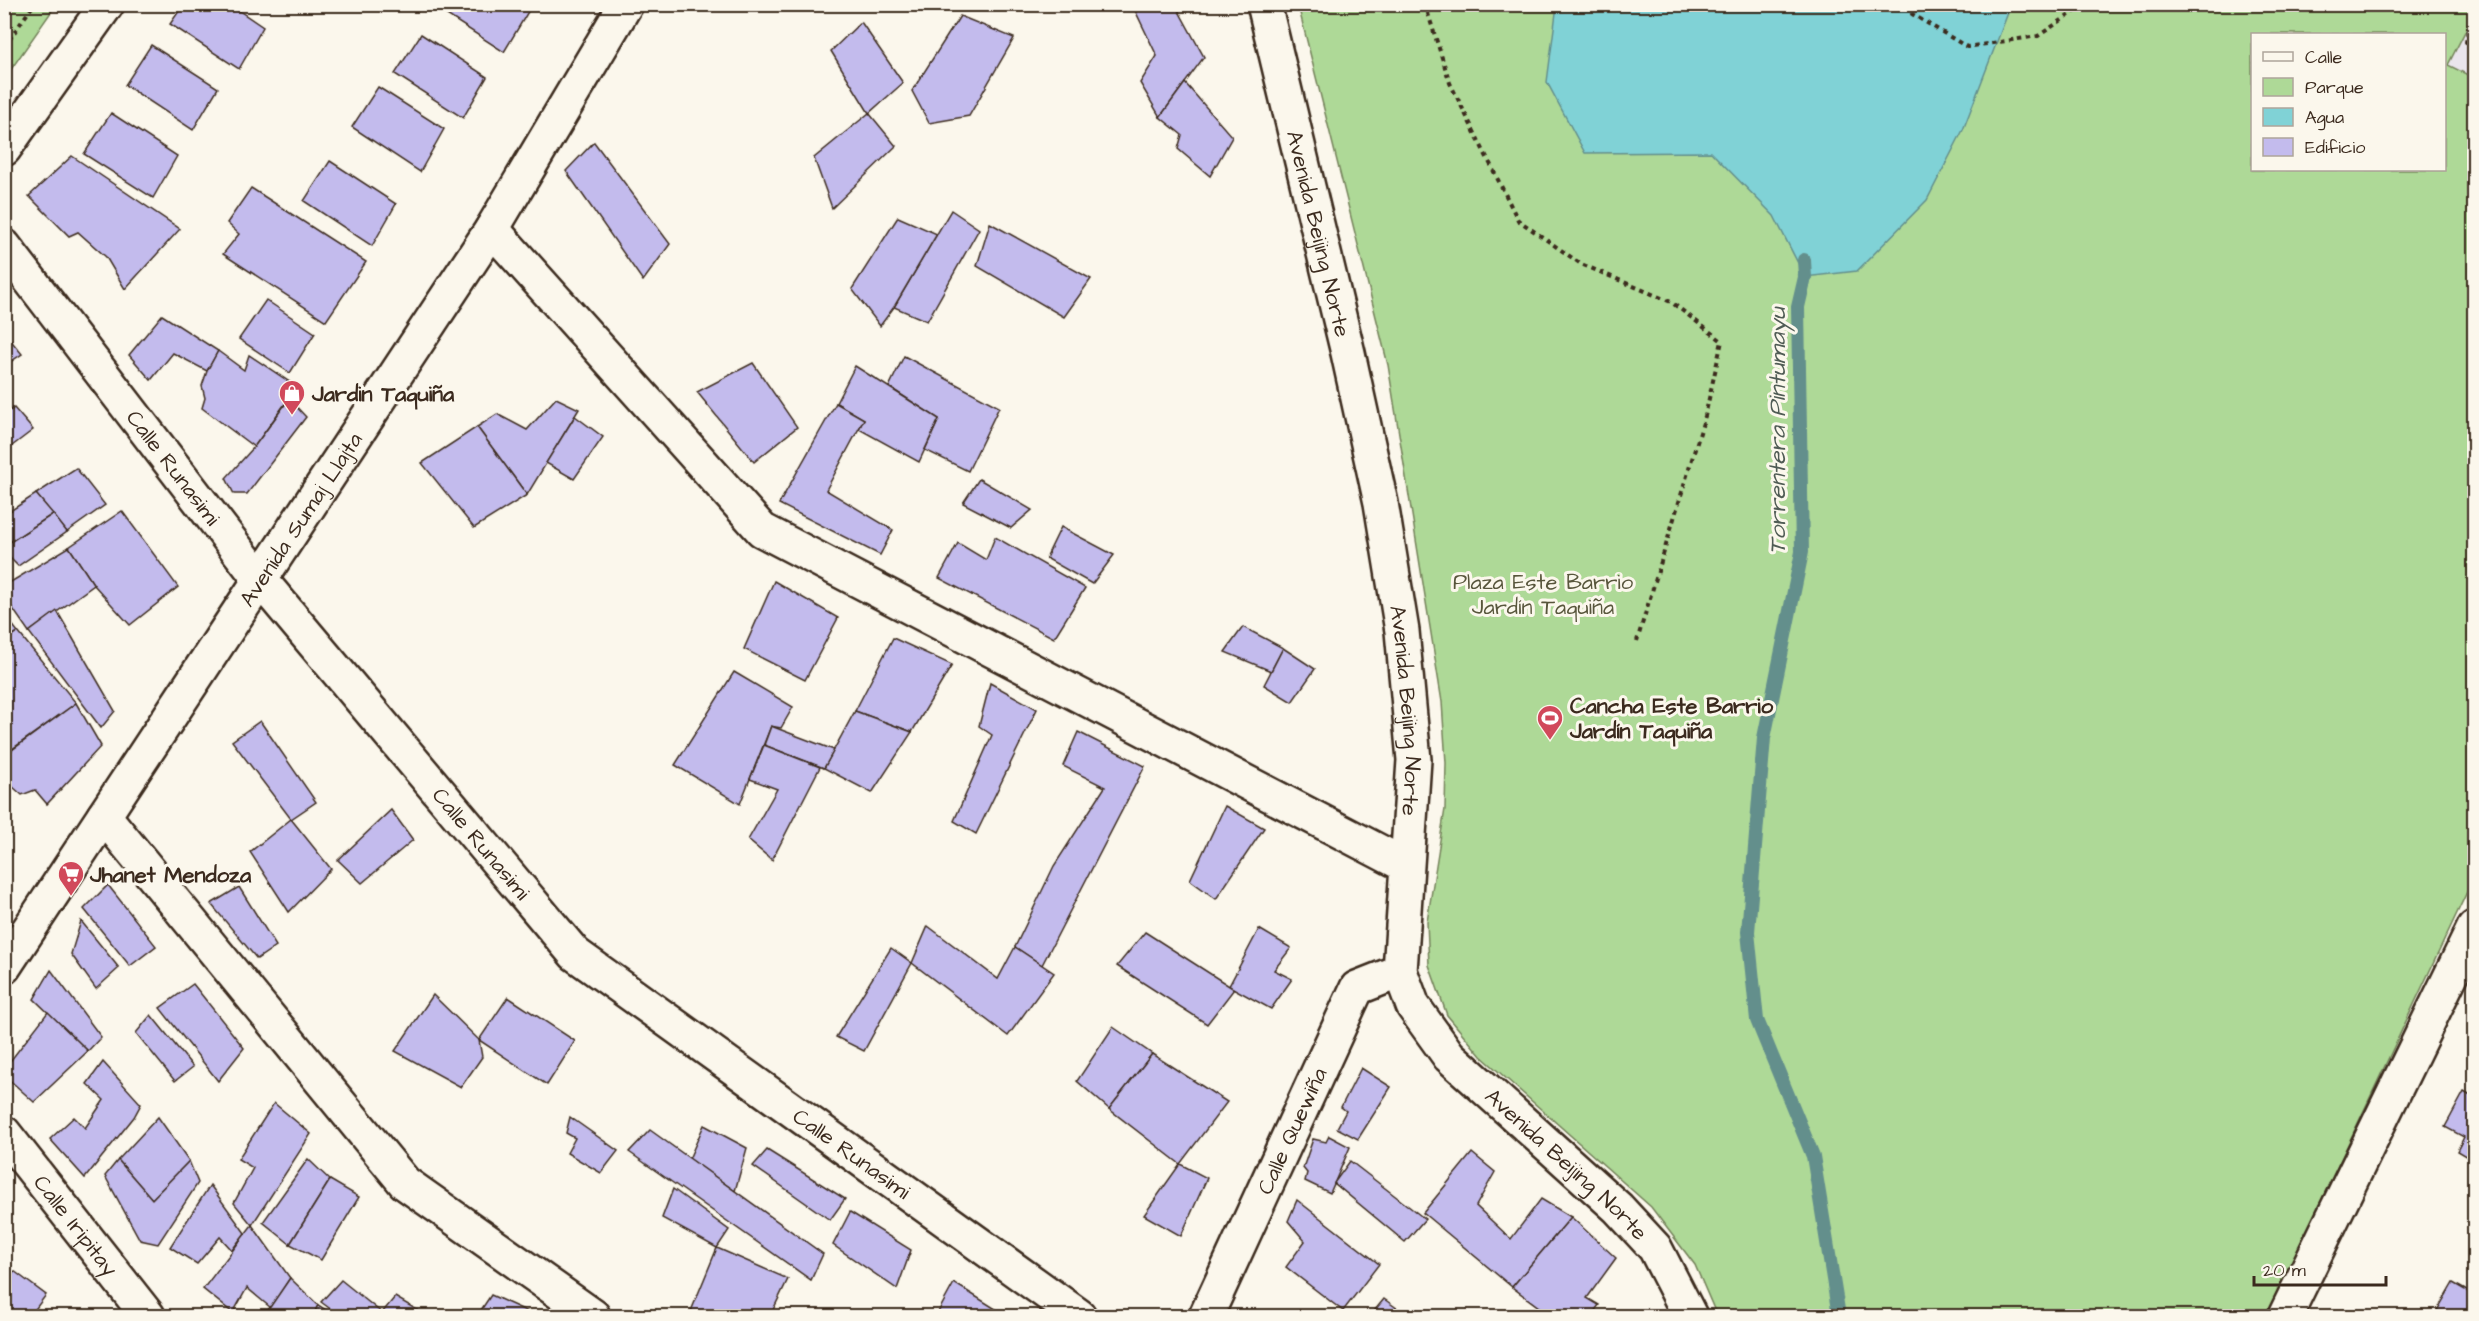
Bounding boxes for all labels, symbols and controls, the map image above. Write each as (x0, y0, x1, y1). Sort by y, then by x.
legend (2251, 33, 2446, 171)
text: Calle (2305, 45, 2343, 70)
text: Parque (2305, 75, 2364, 100)
text: Agua (2305, 105, 2344, 131)
street label: Avenida Beijing Norte (1278, 127, 1358, 340)
text: Edificio (2305, 135, 2365, 160)
water label: Torrentera Pintumayu (1761, 306, 1795, 554)
shop icon: Jardin Taquiña (277, 378, 307, 416)
place label: Jardin Taquiña (311, 379, 455, 410)
street label: Calle Runasimi (118, 404, 227, 532)
street label: Avenida Sumaj Llajta (232, 427, 370, 613)
park label: Plaza Este Barrio Jardín Taquiña (1453, 567, 1634, 623)
street label: Avenida Beijing Norte (1381, 603, 1428, 817)
place label: Cancha Este Barrio Jardín Taquiña (1569, 691, 1774, 747)
sports icon: Cancha Este Barrio Jardín Taquiña (1535, 703, 1565, 741)
street label: Calle Runasimi (424, 781, 537, 907)
supermarket icon: Jhanet Mendoza (56, 859, 86, 897)
place label: Jhanet Mendoza (89, 860, 252, 891)
street label: Calle Quewiña (1250, 1063, 1335, 1200)
street label: Avenida Beijing Norte (1478, 1082, 1654, 1248)
street label: Calle Runasimi (786, 1101, 916, 1207)
street label: Calle Iripitay (26, 1169, 125, 1284)
scale bar (2254, 1249, 2386, 1287)
text: 20 m (2263, 1258, 2306, 1283)

